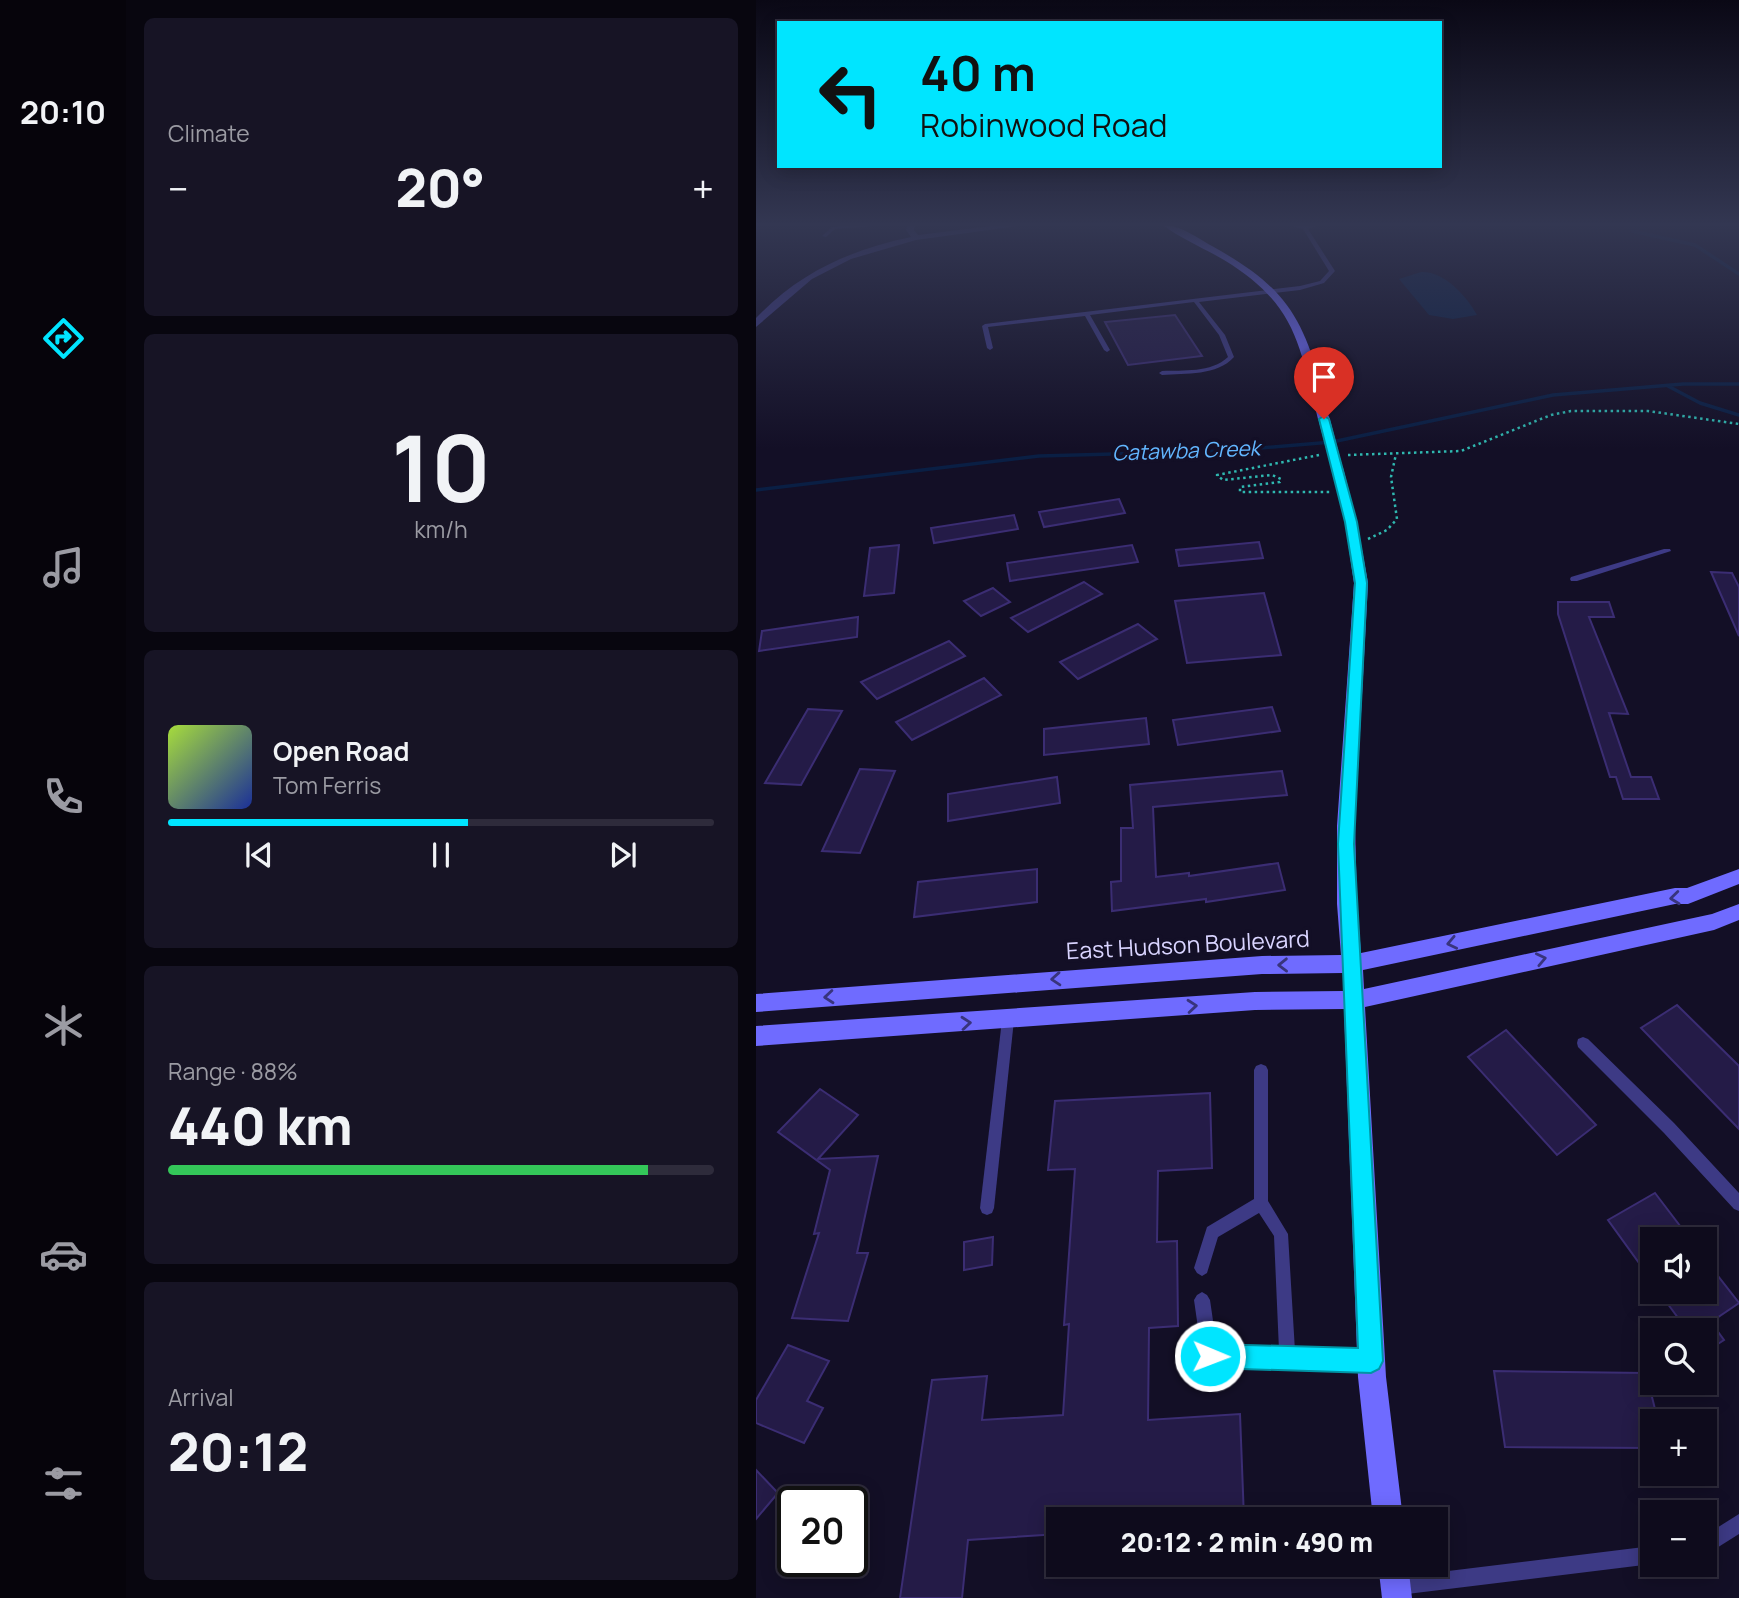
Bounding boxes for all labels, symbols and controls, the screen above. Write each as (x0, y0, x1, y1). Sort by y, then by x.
text: 40 m (920, 39, 1036, 106)
icon: left (805, 49, 896, 140)
text: 20:10 (20, 90, 106, 134)
text: Robinwood Road (920, 103, 1168, 147)
text: Climate (168, 117, 250, 149)
text: 20° (395, 152, 485, 223)
text: − (168, 162, 189, 214)
text: + (692, 162, 714, 214)
icon: directions (39, 314, 88, 363)
pin (1294, 347, 1354, 419)
icon: arrive (1305, 358, 1343, 396)
text: 10 (391, 405, 491, 529)
water label: Catawba Creek (1111, 433, 1263, 467)
text: km/h (414, 513, 468, 545)
icon: music (39, 543, 88, 592)
text: Open Road (273, 733, 409, 769)
text: Tom Ferris (273, 769, 381, 801)
icon: phone (39, 772, 88, 821)
icon: previous (240, 836, 278, 874)
icon: pause (422, 836, 460, 874)
icon: next (604, 836, 642, 874)
one-way arrow (1669, 890, 1681, 905)
street label: East Hudson Boulevard (1065, 922, 1311, 966)
one-way arrow (1446, 934, 1458, 949)
one-way arrow (1535, 953, 1547, 968)
one-way arrow (1277, 957, 1288, 973)
one-way arrow (1050, 971, 1061, 986)
one-way arrow (824, 989, 835, 1004)
one-way arrow (1187, 999, 1198, 1014)
icon: climate (39, 1001, 88, 1050)
one-way arrow (960, 1016, 971, 1031)
text: Range · 88% (168, 1055, 298, 1087)
text: 440 km (168, 1090, 353, 1161)
map controls (1640, 1227, 1717, 1577)
button: sound (1640, 1227, 1717, 1304)
icon: car (39, 1230, 88, 1279)
button: search (1640, 1318, 1717, 1395)
position arrow (1173, 1319, 1247, 1393)
text: Arrival (168, 1381, 234, 1413)
button: + (1640, 1409, 1717, 1486)
text: 20:12 (168, 1416, 308, 1487)
icon: filters (39, 1459, 88, 1508)
speed limit sign: 20 (777, 1486, 868, 1577)
button: − (1640, 1500, 1717, 1577)
text: 20:12 · 2 min · 490 m (1121, 1524, 1373, 1560)

